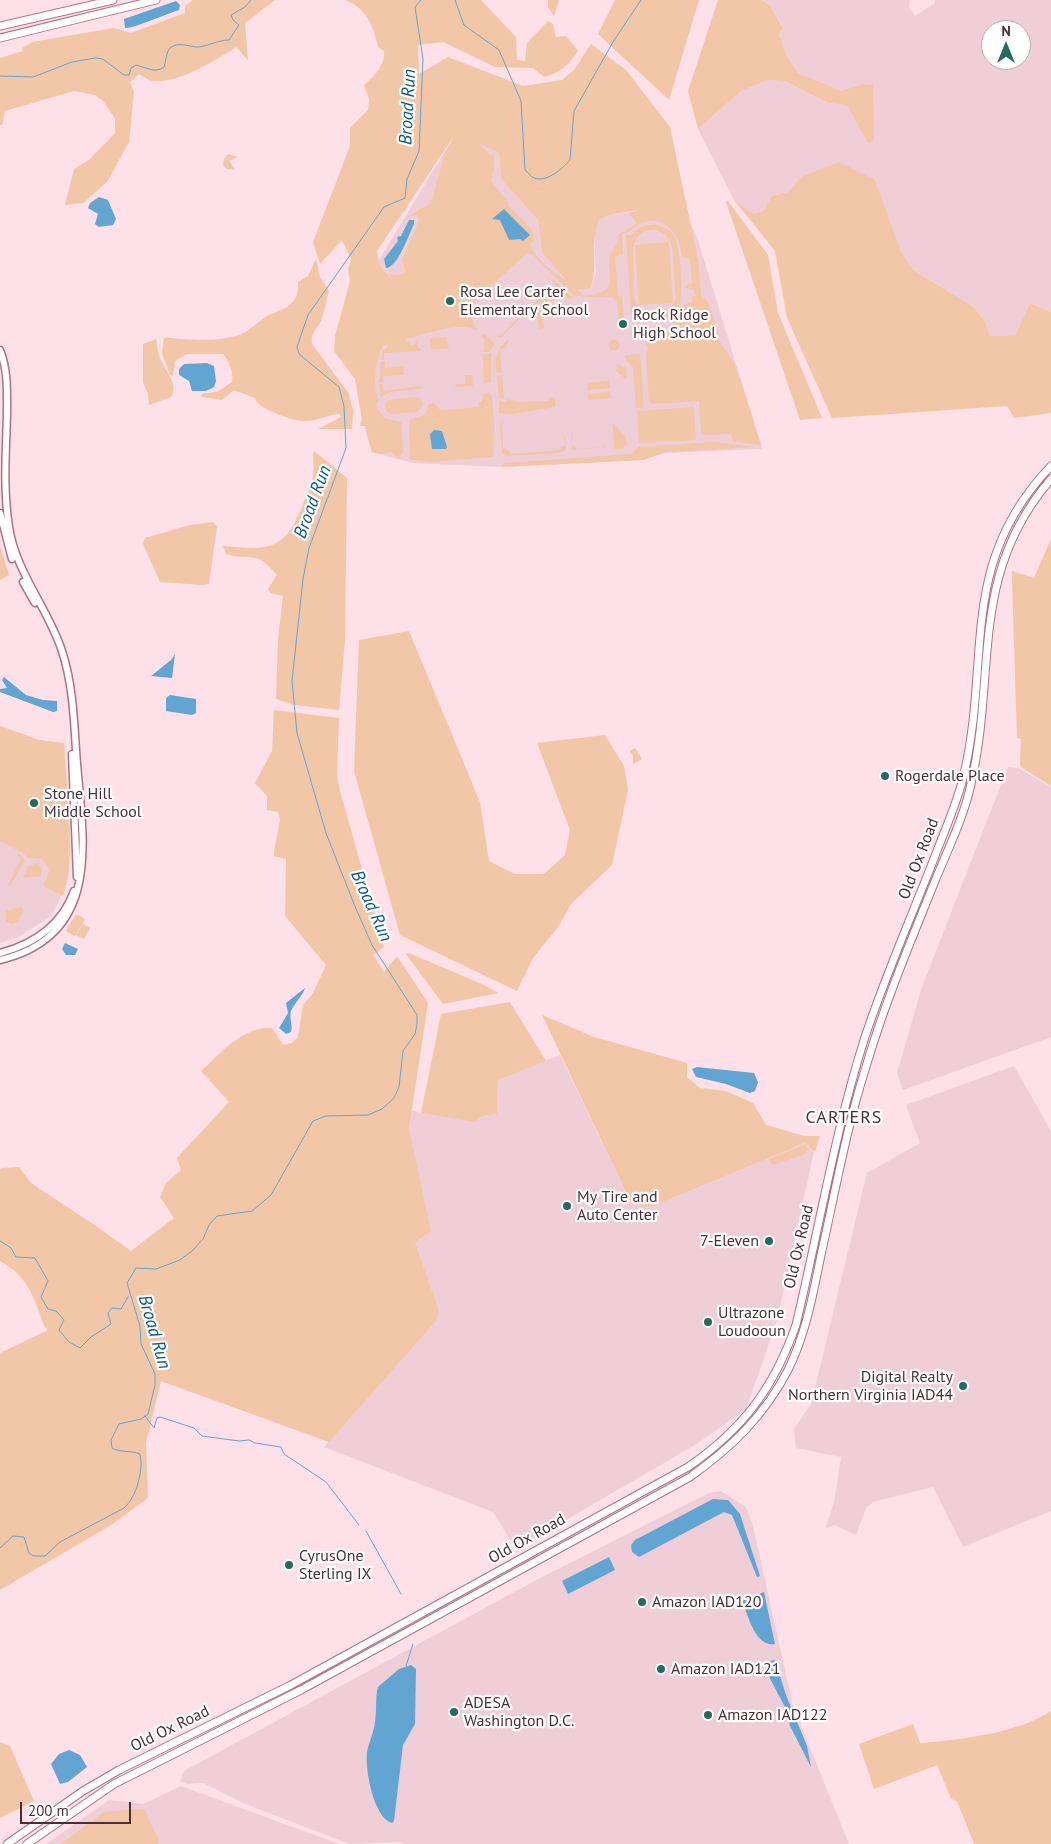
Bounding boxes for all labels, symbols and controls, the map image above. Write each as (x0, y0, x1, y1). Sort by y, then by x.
north arrow (981, 20, 1031, 70)
text: N (1001, 22, 1011, 40)
water label: Broad Run (395, 68, 421, 146)
place label: Rosa Lee Carter Elementary School (460, 282, 588, 320)
marker: Rosa Lee Carter Elementary School (444, 295, 456, 307)
place label: Rock Ridge High School (633, 305, 716, 343)
marker: Rock Ridge High School (617, 318, 629, 330)
water label: Broad Run (290, 463, 336, 541)
place label: Rogerdale Place (895, 766, 1005, 786)
marker: Rogerdale Place (879, 770, 891, 782)
place label: Stone Hill Middle School (44, 784, 142, 822)
marker: Stone Hill Middle School (28, 797, 40, 809)
street label: Old Ox Road (895, 816, 943, 902)
water label: Broad Run (346, 867, 396, 945)
district label: CARTERS (805, 1107, 883, 1129)
place label: My Tire and Auto Center (577, 1187, 658, 1225)
marker: My Tire and Auto Center (561, 1200, 573, 1212)
street label: Old Ox Road (780, 1203, 818, 1291)
place label: 7-Eleven (700, 1231, 759, 1251)
marker: 7-Eleven (763, 1235, 775, 1247)
water label: Broad Run (133, 1292, 175, 1372)
place label: Ultrazone Loudooun (718, 1303, 786, 1341)
marker: Ultrazone Loudooun (702, 1316, 714, 1328)
place label: Digital Realty Northern Virginia IAD44 (788, 1367, 953, 1405)
marker: Digital Realty Northern Virginia IAD44 (957, 1380, 969, 1392)
street label: Old Ox Road (485, 1510, 569, 1568)
place label: CyrusOne Sterling IX (299, 1546, 371, 1584)
marker: CyrusOne Sterling IX (283, 1559, 295, 1571)
place label: Amazon IAD120 (652, 1592, 761, 1612)
marker: Amazon IAD120 (636, 1596, 648, 1608)
place label: Amazon IAD121 (671, 1659, 780, 1679)
marker: Amazon IAD121 (655, 1663, 667, 1675)
place label: ADESA Washington D.C. (464, 1693, 574, 1731)
street label: Old Ox Road (127, 1702, 213, 1756)
place label: Amazon IAD122 (718, 1705, 827, 1725)
marker: ADESA Washington D.C. (448, 1706, 460, 1718)
marker: Amazon IAD122 (702, 1709, 714, 1721)
scale bar (22, 1792, 134, 1824)
text: 200 m (28, 1801, 69, 1820)

